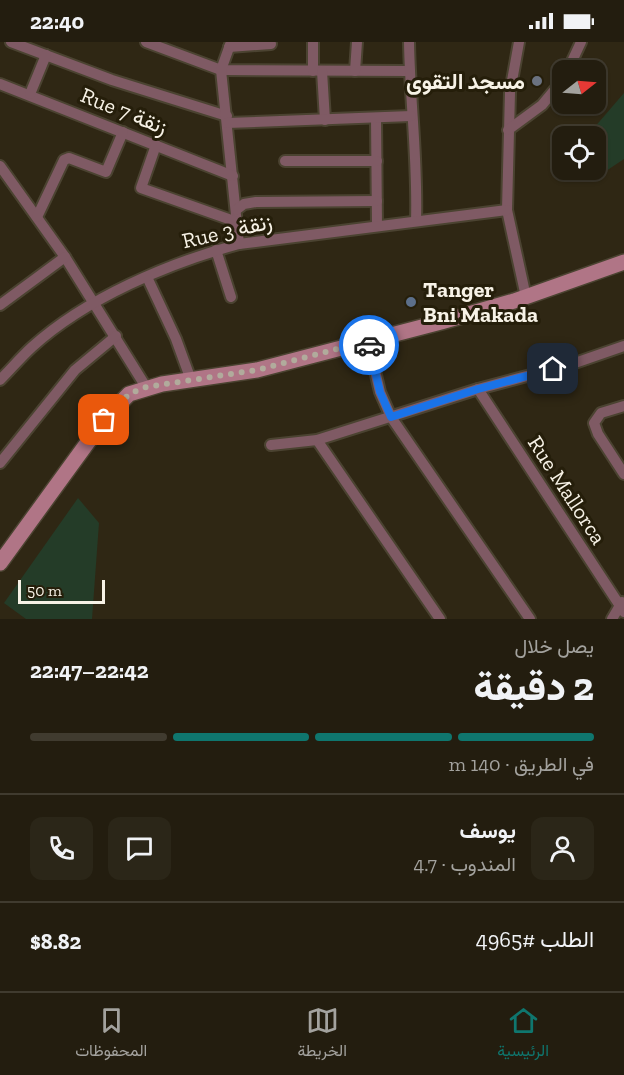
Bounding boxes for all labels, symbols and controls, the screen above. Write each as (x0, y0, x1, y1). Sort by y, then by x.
text: 22:40 (30, 8, 84, 35)
north arrow (552, 60, 606, 114)
map controls (552, 60, 606, 180)
place label: مسجد التقوى (406, 68, 525, 95)
marker: مسجد التقوى (530, 74, 544, 88)
street label: Rue 7 زنقة (77, 81, 171, 141)
button: locate (552, 126, 606, 180)
street label: Rue 3 زنقة (179, 208, 275, 254)
place label: Tanger Bni Makada (423, 276, 538, 328)
marker: Tanger Bni Makada (404, 295, 418, 309)
courier (339, 315, 399, 375)
icon: car (353, 329, 386, 362)
pin (527, 343, 578, 394)
icon: home (536, 352, 569, 385)
pin (78, 394, 129, 445)
icon: bag (87, 403, 120, 436)
street label: Rue Mallorca (522, 431, 612, 550)
scale bar (18, 577, 105, 604)
text: 50 m (27, 581, 62, 600)
text: يصل خلال (514, 634, 594, 658)
text: 22:42–22:47 (30, 657, 149, 684)
text: 2 دقيقة (473, 663, 594, 710)
text: في الطريق · 140 m (449, 752, 594, 776)
button: phone (30, 817, 93, 880)
button: chat (108, 817, 171, 880)
text: يوسف (460, 817, 516, 844)
button: person (531, 817, 594, 880)
text: المندوب · 4.7 (413, 852, 516, 876)
text: الطلب #4965 (476, 926, 594, 953)
text: $8.82 (30, 928, 81, 955)
tab: المحفوظات (75, 1004, 147, 1065)
tab: الخريطة (297, 1004, 347, 1065)
tab: الرئيسية (497, 1004, 549, 1065)

